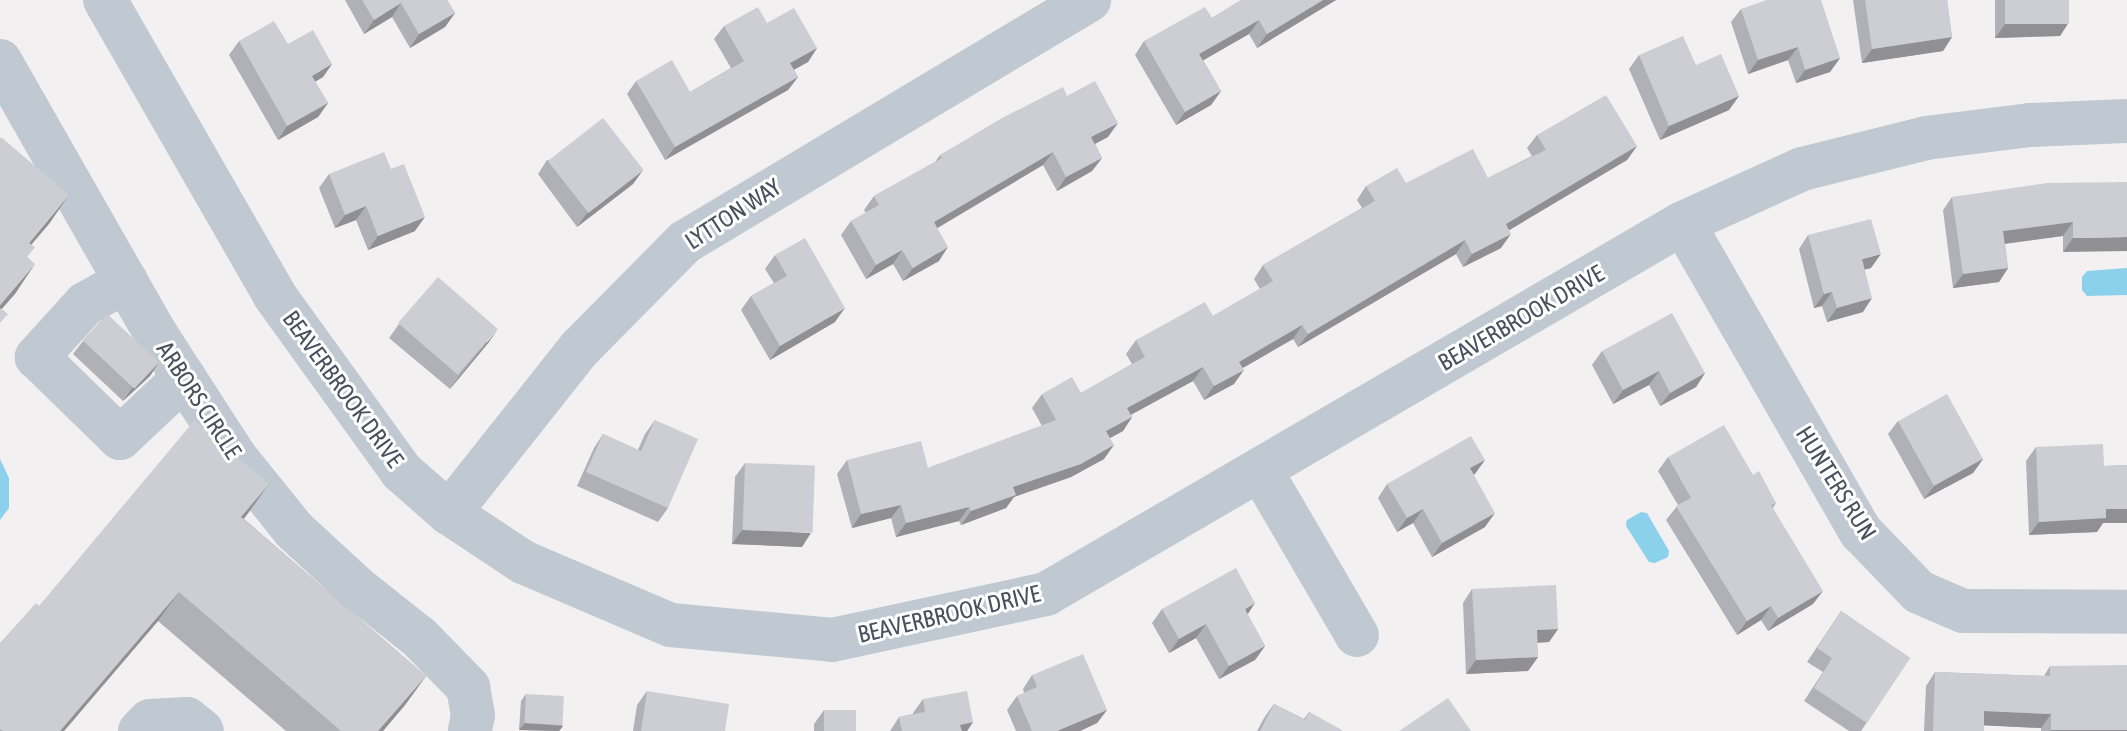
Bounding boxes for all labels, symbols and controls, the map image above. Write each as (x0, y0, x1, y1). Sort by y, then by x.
street label: LYTTON WAY (680, 172, 786, 256)
street label: BEAVERBROOK DRIVE (1433, 259, 1609, 377)
street label: BEAVERBROOK DRIVE (277, 305, 409, 473)
street label: ARBORS CIRCLE (151, 336, 247, 464)
street label: HUNTERS RUN (1790, 421, 1882, 545)
street label: BEAVERBROOK DRIVE (855, 579, 1043, 649)

